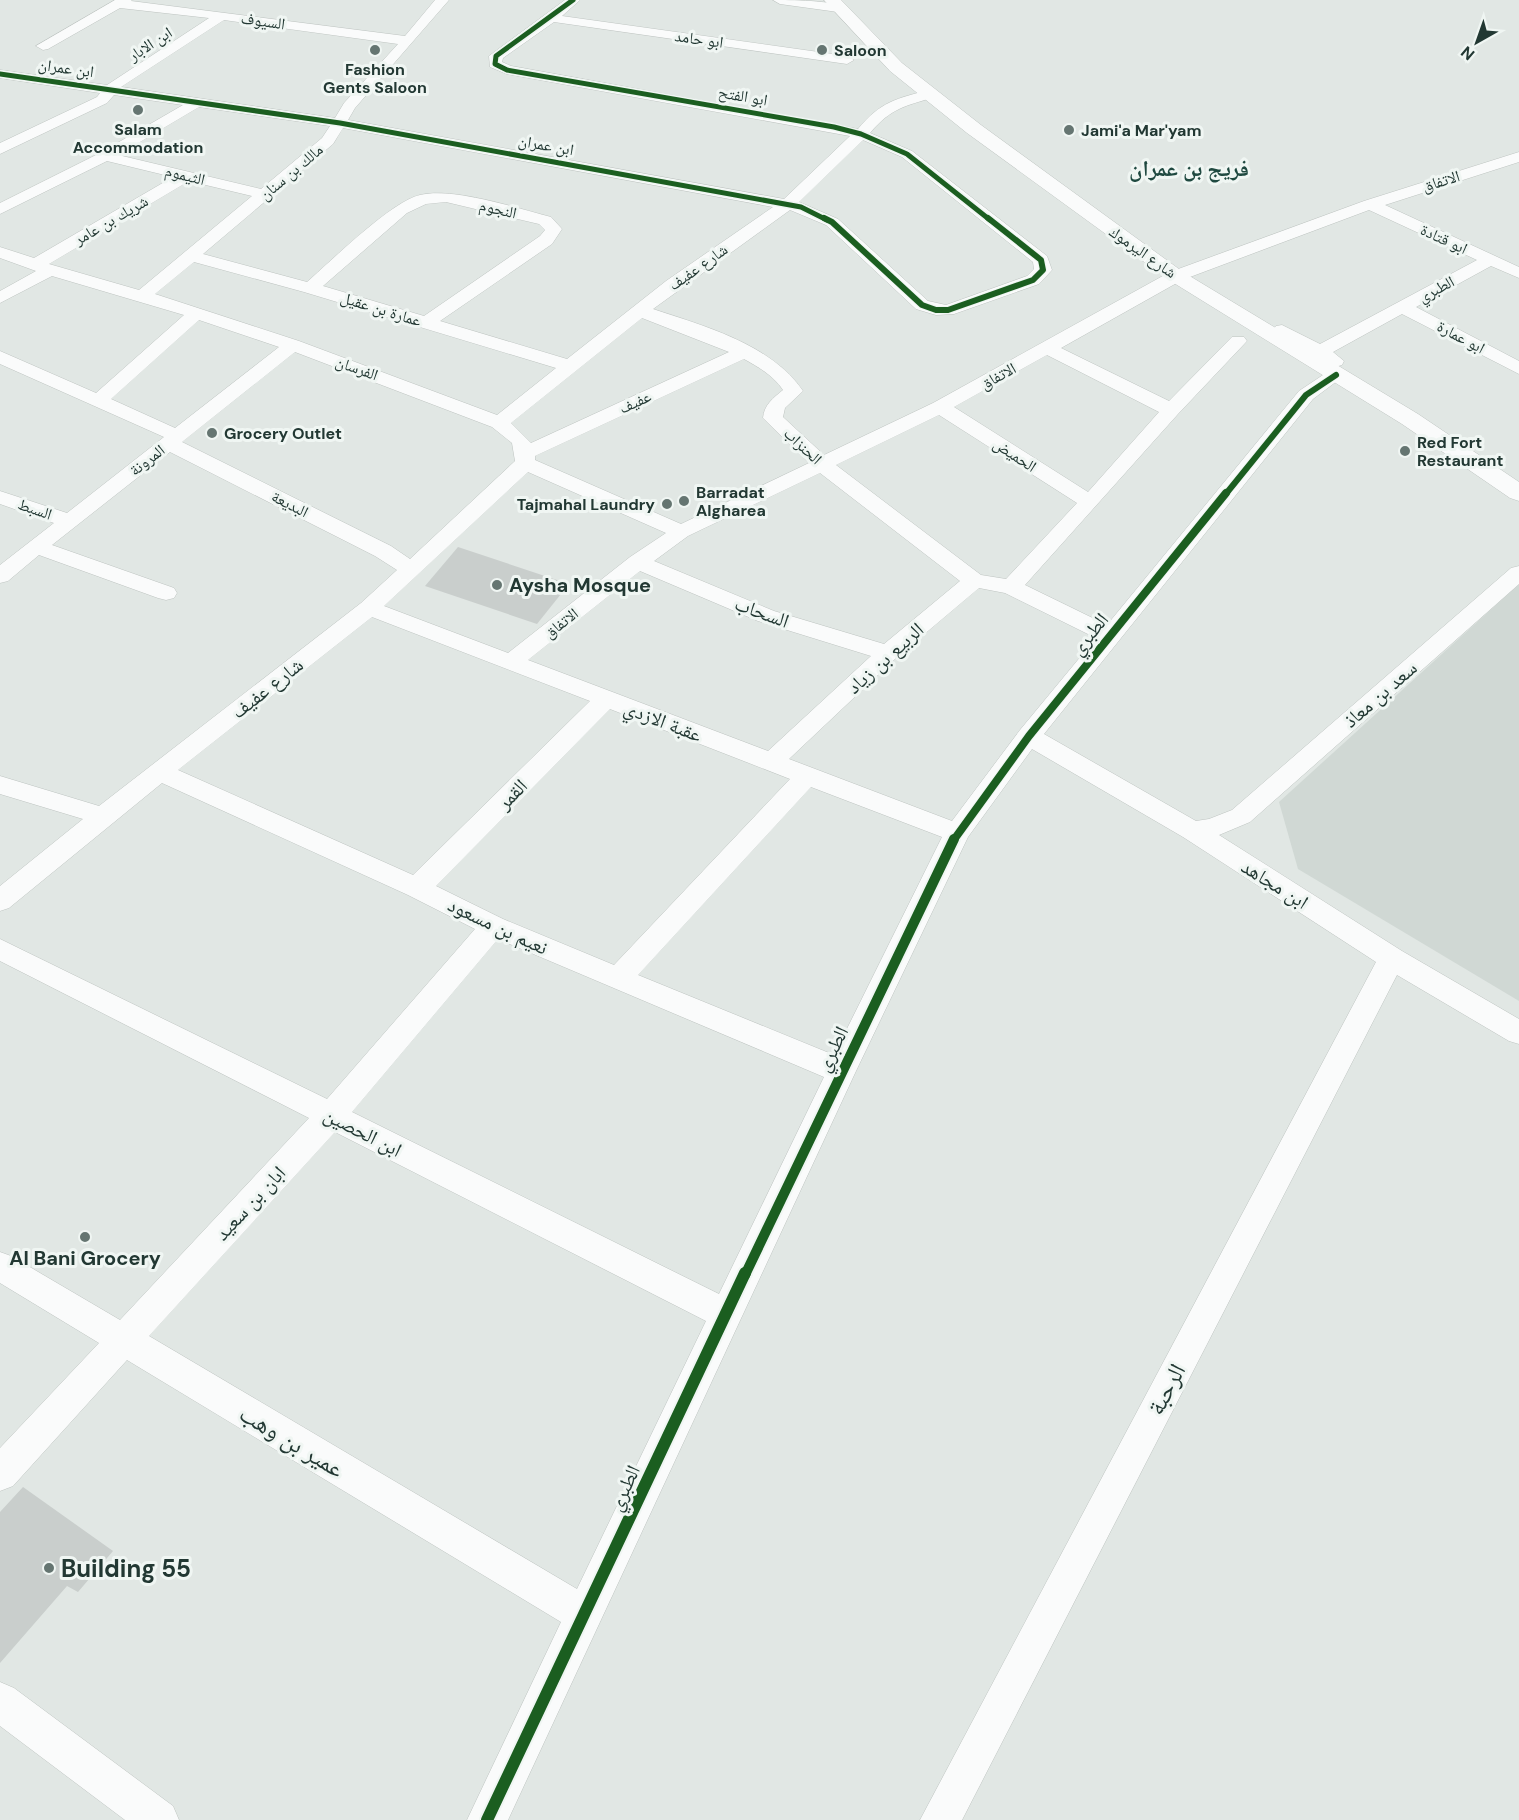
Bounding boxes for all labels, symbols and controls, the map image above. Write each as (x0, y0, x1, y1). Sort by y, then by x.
street label: السيوف (239, 7, 287, 35)
north arrow (1447, 12, 1507, 72)
street label: ابن الابار (123, 22, 176, 67)
street label: ابو حامد (673, 25, 725, 53)
place label: Saloon (834, 40, 887, 61)
text: N (1456, 41, 1479, 65)
marker: Fashion Gents Saloon (368, 43, 382, 57)
marker: Saloon (815, 43, 829, 57)
street label: ابن عمران (37, 54, 95, 82)
place label: Fashion Gents Saloon (323, 59, 427, 98)
street label: ابو الفتح (717, 81, 769, 111)
marker: Salam Accommodation (131, 103, 145, 117)
place label: Salam Accommodation (73, 119, 203, 158)
place label: Jami'a Mar'yam (1081, 120, 1201, 141)
marker: Jami'a Mar'yam (1062, 123, 1076, 137)
street label: ابن عمران (517, 130, 575, 160)
street label: مالك بن سنان (255, 139, 327, 205)
district label: فريج بن عمران (1129, 154, 1249, 183)
street label: الثيموم (163, 160, 207, 190)
street label: الاتفاق (1420, 165, 1462, 197)
street label: شريك بن عامر (69, 190, 152, 250)
street label: النجوم (477, 195, 519, 223)
street label: ابو قتادة (1417, 219, 1471, 259)
street label: شارع اليرموك (1105, 221, 1181, 283)
street label: شارع عفيف (664, 239, 732, 295)
street label: الطبري (1414, 271, 1459, 309)
street label: عمارة بن عقيل (338, 287, 424, 331)
street label: ابو عمارة (1433, 316, 1489, 358)
street label: الفرسان (333, 351, 381, 385)
street label: الاتفاق (976, 358, 1020, 394)
street label: عفيف (616, 385, 654, 419)
place label: Grocery Outlet (224, 423, 342, 444)
street label: الحنزاب (779, 423, 827, 469)
marker: Grocery Outlet (205, 426, 219, 440)
place label: Red Fort Restaurant (1417, 432, 1503, 471)
street label: الحميض (989, 433, 1041, 477)
street label: المرونة (125, 440, 169, 480)
marker: Red Fort Restaurant (1398, 444, 1412, 458)
place label: Barradat Algharea (696, 482, 766, 521)
street label: البديعة (268, 486, 312, 522)
street label: السبط (15, 493, 55, 525)
place label: Tajmahal Laundry (517, 494, 655, 515)
marker: Barradat Algharea (677, 494, 691, 508)
marker: Tajmahal Laundry (660, 497, 674, 511)
place label: Aysha Mosque (509, 572, 651, 598)
marker: Aysha Mosque (490, 578, 504, 592)
street label: السحاب (731, 590, 793, 634)
street label: الاتفاق (539, 603, 583, 643)
street label: الطبري (1064, 607, 1117, 663)
street label: الربيع بن زياد (841, 617, 929, 699)
street label: شارع عفيف (226, 652, 308, 724)
street label: سعد بن معاذ (1338, 655, 1422, 733)
street label: عقبة الازدي (619, 694, 706, 751)
street label: القمر (490, 773, 533, 816)
street label: ابن مجاهد (1237, 853, 1313, 915)
street label: نعيم بن مسعود (443, 891, 552, 961)
street label: الطبري (810, 1022, 857, 1078)
street label: ابن الحصين (320, 1101, 406, 1163)
street label: ابان بن سعيد (209, 1160, 291, 1246)
marker: Al Bani Grocery (78, 1230, 92, 1244)
place label: Al Bani Grocery (9, 1245, 161, 1271)
street label: الرحبة (1140, 1358, 1192, 1420)
street label: عمير بن وهب (234, 1398, 350, 1484)
street label: الطبري (602, 1461, 649, 1516)
place label: Building 55 (61, 1553, 191, 1584)
marker: Building 55 (42, 1561, 56, 1575)

